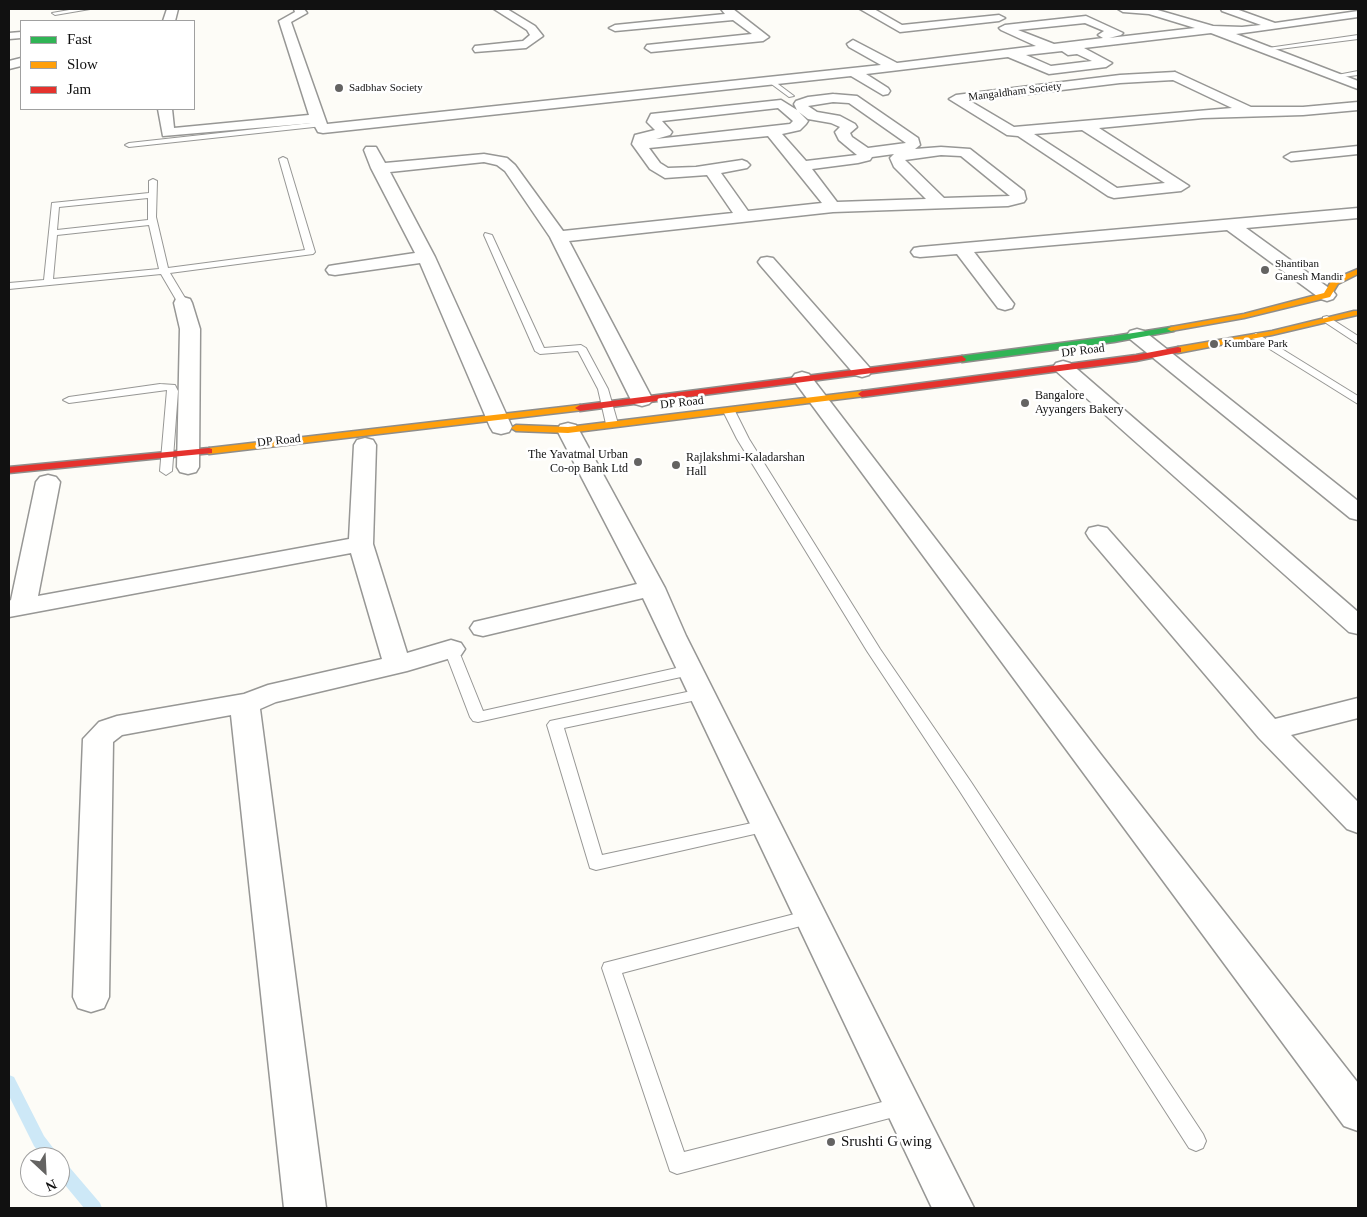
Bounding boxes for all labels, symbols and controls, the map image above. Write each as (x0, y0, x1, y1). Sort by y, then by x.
legend (20, 20, 195, 110)
text: Fast (67, 31, 92, 47)
text: Slow (67, 56, 98, 72)
street label: Mangaldham Society (968, 80, 1062, 104)
text: Jam (67, 81, 91, 97)
place label: Sadbhav Society (349, 81, 423, 95)
marker: Sadbhav Society (333, 82, 345, 94)
place label: Shantiban Ganesh Mandir (1275, 257, 1343, 283)
marker: Shantiban Ganesh Mandir (1259, 264, 1271, 276)
place label: Kumbare Park (1224, 337, 1288, 351)
marker: Kumbare Park (1208, 338, 1220, 350)
street label: DP Road (1060, 341, 1106, 361)
place label: Bangalore Ayyangers Bakery (1035, 389, 1124, 417)
street label: DP Road (660, 394, 704, 412)
marker: Bangalore Ayyangers Bakery (1019, 397, 1031, 409)
street label: DP Road (257, 432, 301, 450)
place label: The Yavatmal Urban Co-op Bank Ltd (528, 448, 628, 476)
place label: Rajlakshmi-Kaladarshan Hall (686, 451, 805, 479)
marker: The Yavatmal Urban Co-op Bank Ltd (632, 456, 644, 468)
marker: Rajlakshmi-Kaladarshan Hall (670, 459, 682, 471)
place label: Srushti G wing (841, 1133, 932, 1151)
marker: Srushti G wing (825, 1136, 837, 1148)
north arrow (20, 1147, 70, 1197)
text: N (43, 1176, 59, 1194)

